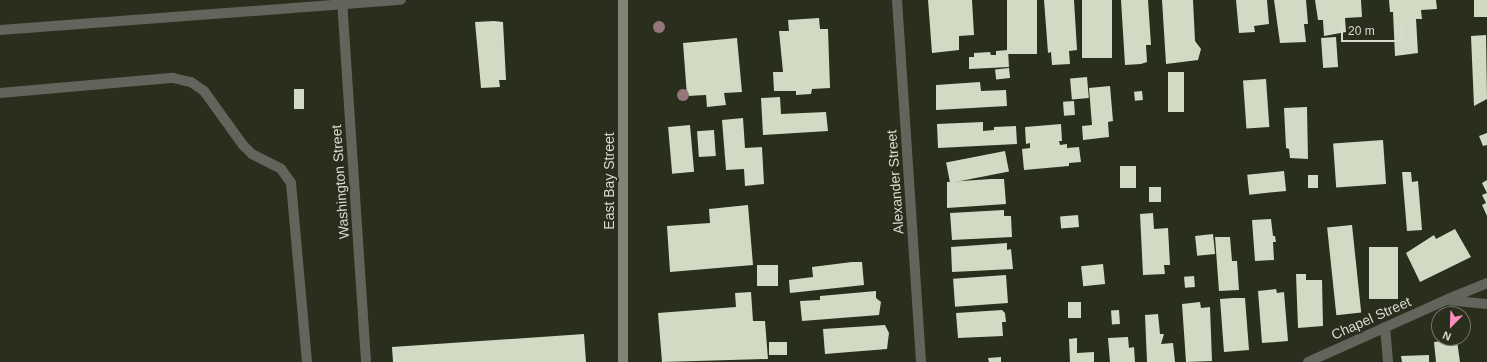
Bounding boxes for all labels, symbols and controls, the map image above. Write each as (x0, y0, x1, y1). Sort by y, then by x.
scale bar (1343, 16, 1405, 42)
text: 20 m (1348, 24, 1375, 38)
street label: Washington Street (328, 124, 352, 240)
street label: Alexander Street (883, 129, 907, 235)
street label: East Bay Street (601, 132, 617, 230)
street label: Chapel Street (1328, 293, 1414, 343)
north arrow (1431, 306, 1471, 346)
text: N (1441, 329, 1453, 343)

